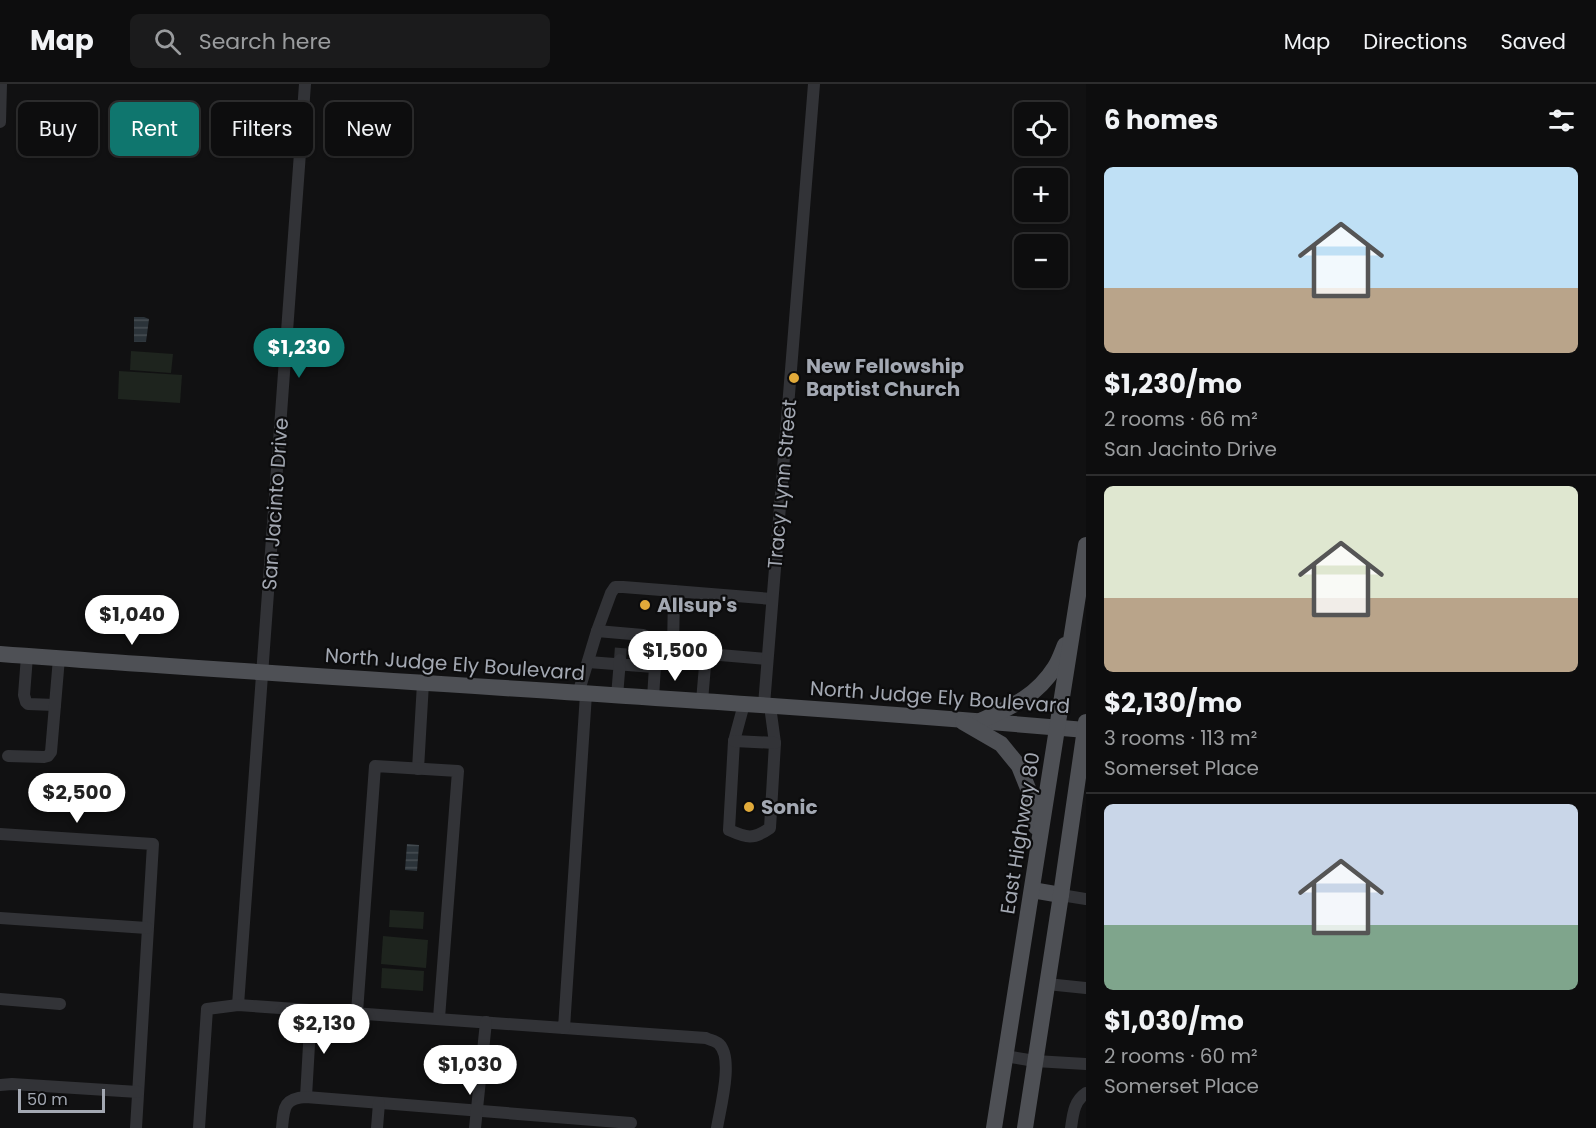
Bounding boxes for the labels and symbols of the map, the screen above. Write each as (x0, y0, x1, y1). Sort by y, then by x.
pin: $1,230 (250, 328, 348, 379)
place label: New Fellowship Baptist Church (806, 352, 965, 403)
marker: New Fellowship Baptist Church (787, 371, 801, 385)
street label: Tracy Lynn Street (761, 398, 803, 570)
street label: San Jacinto Drive (255, 417, 295, 591)
place label: Allsup's (657, 591, 737, 619)
pin: $1,040 (83, 595, 181, 646)
marker: Allsup's (638, 598, 652, 612)
pin: $1,500 (626, 631, 724, 682)
street label: North Judge Ely Boulevard (324, 641, 586, 687)
street label: North Judge Ely Boulevard (809, 674, 1071, 720)
street label: East Highway 80 (993, 750, 1047, 916)
pin: $2,500 (28, 773, 126, 824)
place label: Sonic (761, 793, 818, 821)
marker: Sonic (742, 800, 756, 814)
pin: $2,130 (275, 1004, 373, 1055)
pin: $1,030 (421, 1045, 519, 1096)
scale bar (18, 1086, 105, 1114)

